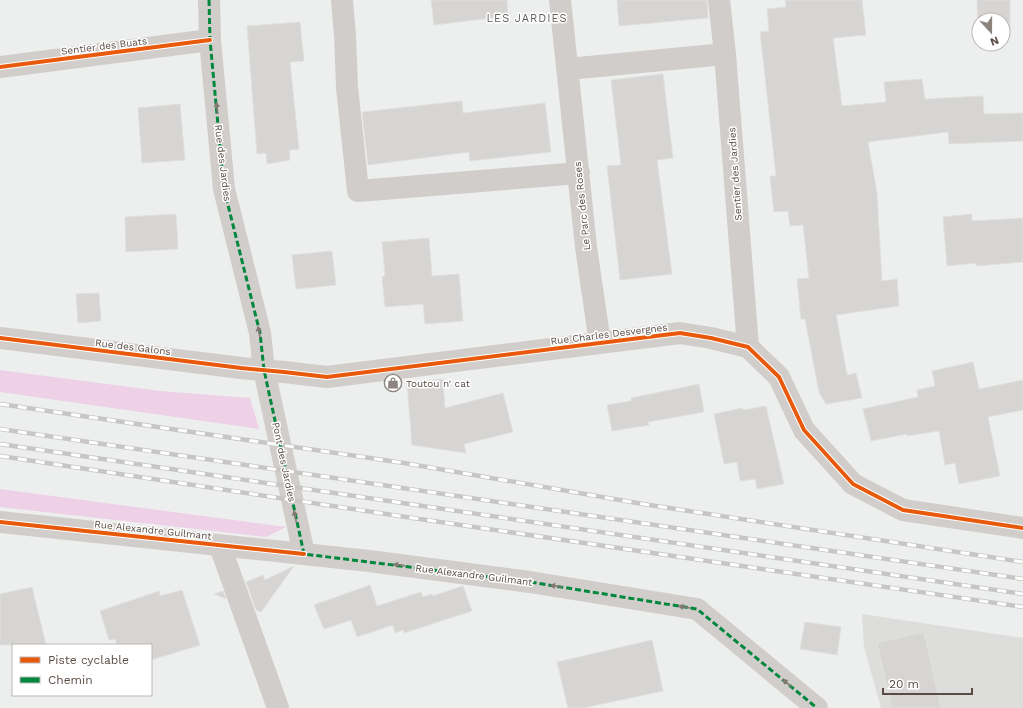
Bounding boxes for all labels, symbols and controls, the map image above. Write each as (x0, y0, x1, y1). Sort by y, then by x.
district label: LES JARDIES (487, 12, 567, 25)
north arrow (971, 12, 1011, 52)
text: N (988, 33, 1001, 48)
street label: Sentier des Buats (60, 35, 148, 57)
one-way arrow (213, 102, 220, 114)
street label: Rue des Jardies (213, 124, 233, 202)
street label: Sentier des Jardies (726, 127, 744, 221)
street label: Le Parc des Roses (572, 161, 592, 251)
street label: Rue Charles Desvergnes (550, 321, 668, 347)
one-way arrow (256, 326, 262, 338)
street label: Rue des Galons (95, 337, 171, 357)
shop icon: Toutou n' cat (383, 373, 403, 393)
place label: Toutou n' cat (406, 378, 471, 389)
street label: Pont des Jardies (270, 421, 298, 503)
one-way arrow (292, 510, 298, 522)
street label: Rue Alexandre Guilmant (94, 518, 213, 542)
one-way arrow (393, 562, 405, 568)
street label: Rue Alexandre Guilmant (415, 562, 534, 588)
one-way arrow (550, 583, 562, 589)
one-way arrow (678, 603, 690, 609)
legend (12, 644, 152, 696)
text: Piste cyclable (48, 653, 129, 667)
scale bar (883, 670, 972, 696)
text: Chemin (48, 673, 93, 687)
text: 20 m (889, 677, 919, 691)
one-way arrow (782, 679, 792, 688)

